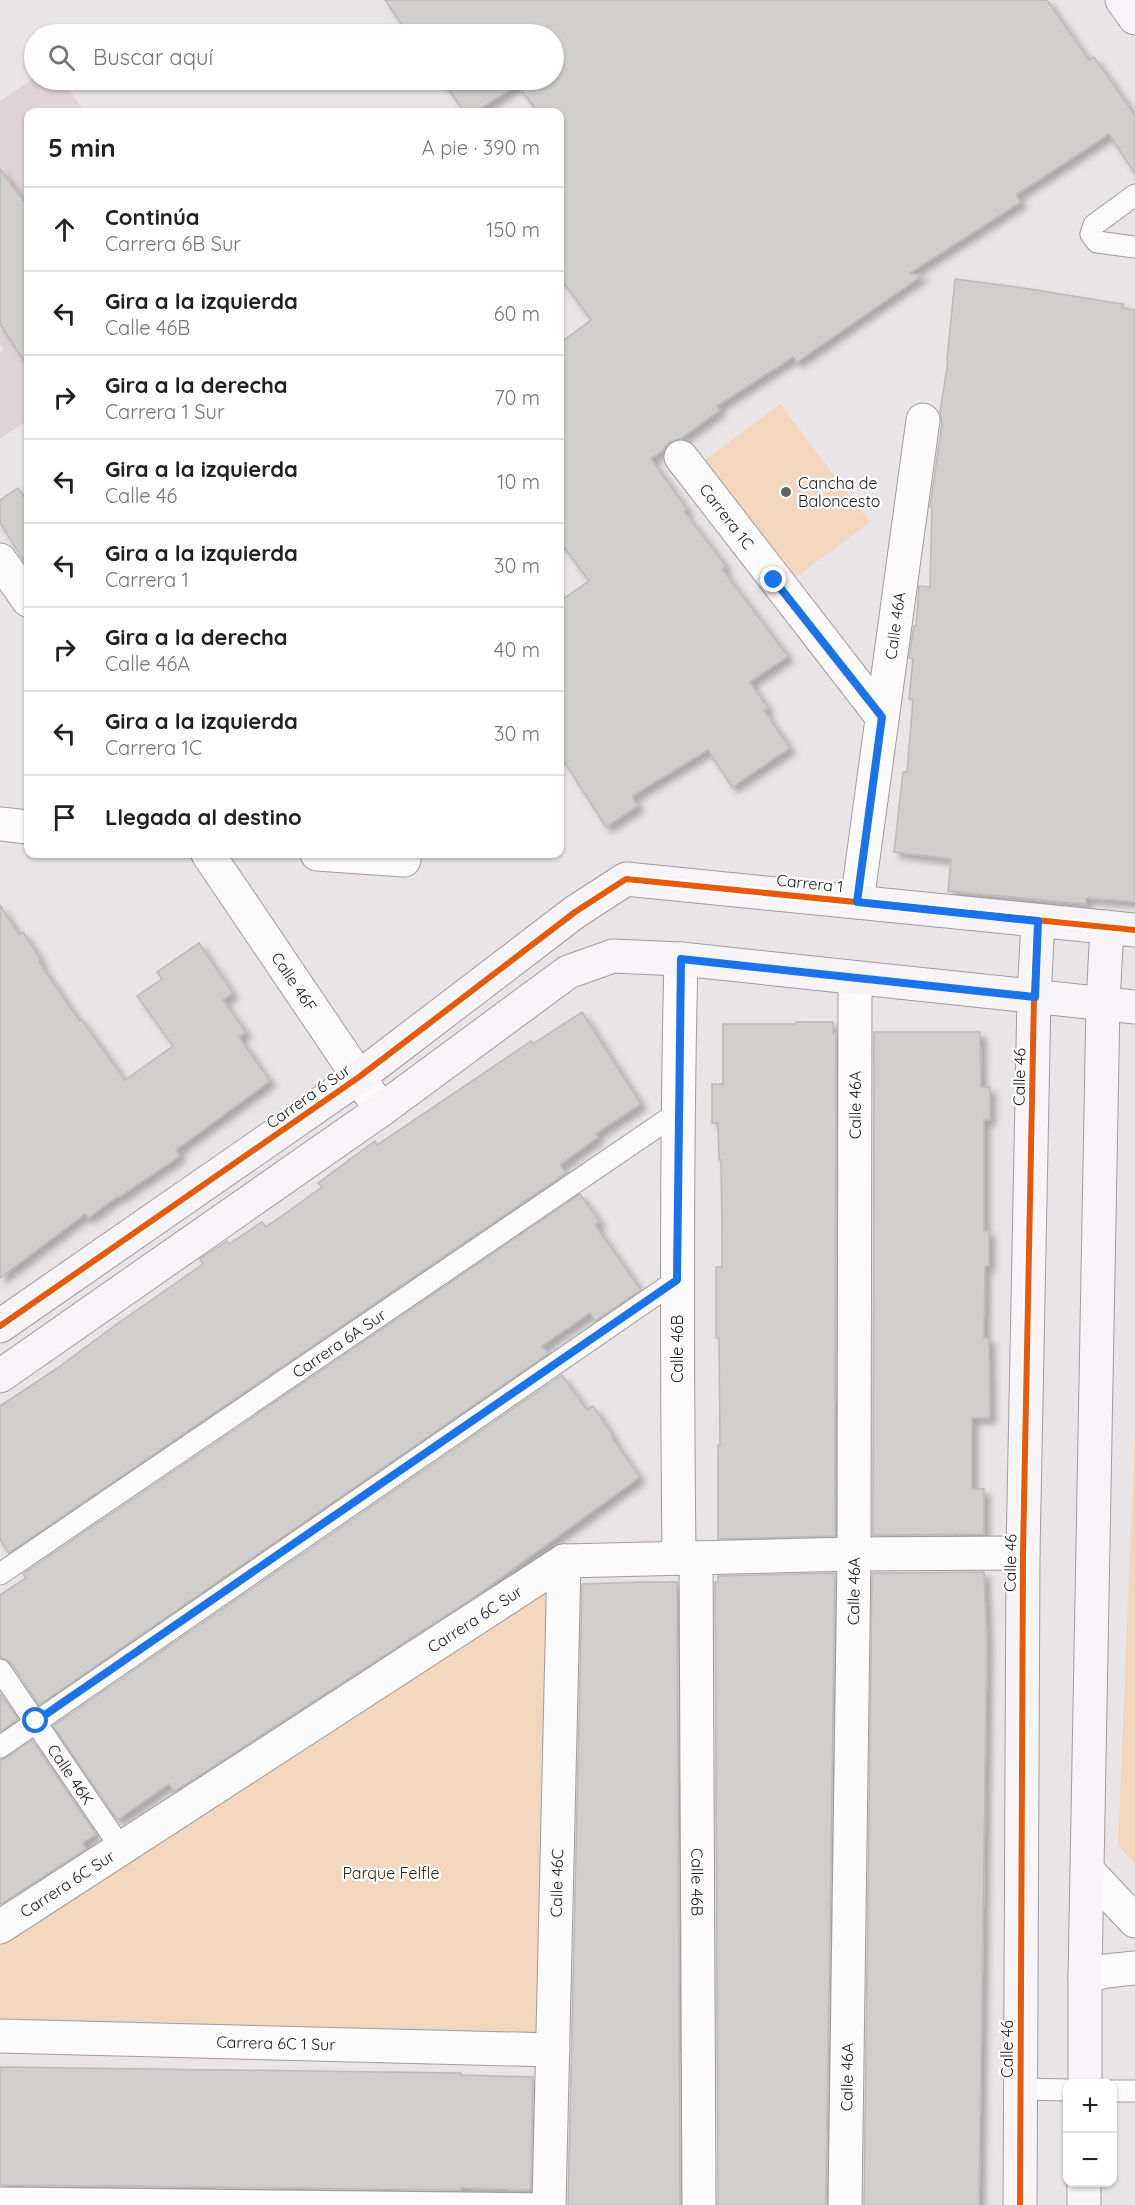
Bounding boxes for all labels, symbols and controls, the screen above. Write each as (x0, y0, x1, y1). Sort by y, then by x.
search box (24, 24, 564, 90)
icon: search (45, 41, 78, 74)
text: Buscar aquí (93, 43, 213, 71)
text: 5 min (48, 131, 116, 164)
text: A pie · 390 m (422, 135, 540, 160)
text: Continúa (105, 203, 200, 231)
icon: ahead (48, 213, 81, 246)
text: 150 m (486, 217, 540, 242)
text: Carrera 6B Sur (105, 231, 241, 256)
text: Gira a la izquierda (105, 287, 298, 315)
icon: left (48, 297, 81, 330)
text: 60 m (494, 301, 540, 326)
text: Calle 46B (105, 315, 190, 340)
text: Gira a la derecha (105, 371, 288, 399)
icon: right (48, 381, 81, 414)
text: 70 m (494, 385, 540, 410)
text: Carrera 1 Sur (105, 399, 225, 424)
text: Gira a la izquierda (105, 455, 298, 483)
icon: left (48, 465, 81, 498)
text: 10 m (497, 469, 540, 494)
place label: Cancha de Baloncesto (798, 473, 880, 511)
street label: Carrera 1C (695, 480, 759, 553)
text: Calle 46 (105, 483, 177, 508)
marker: Cancha de Baloncesto (779, 485, 793, 499)
text: Gira a la izquierda (105, 539, 298, 567)
icon: left (48, 549, 81, 582)
text: 30 m (494, 553, 540, 578)
route end (760, 566, 786, 592)
text: Carrera 1 (105, 567, 189, 592)
street label: Calle 46A (880, 590, 909, 661)
text: Gira a la derecha (105, 623, 288, 651)
icon: right (48, 633, 81, 666)
text: 40 m (494, 637, 540, 662)
text: Calle 46A (105, 651, 190, 676)
text: Gira a la izquierda (105, 707, 298, 735)
icon: left (48, 717, 81, 750)
text: 30 m (494, 721, 540, 746)
text: Carrera 1C (105, 735, 202, 760)
icon: arrive (48, 801, 81, 834)
text: Llegada al destino (105, 803, 302, 831)
street label: Carrera 1 (776, 870, 844, 896)
street label: Calle 46F (267, 948, 321, 1015)
street label: Calle 46 (1008, 1048, 1030, 1106)
street label: Carrera 6 Sur (262, 1060, 354, 1132)
street label: Calle 46A (845, 1071, 865, 1139)
street label: Carrera 6A Sur (288, 1304, 390, 1382)
street label: Calle 46B (667, 1315, 687, 1383)
street label: Calle 46 (999, 1534, 1021, 1592)
street label: Calle 46A (843, 1557, 864, 1625)
street label: Carrera 6C Sur (424, 1581, 526, 1657)
route start (22, 1707, 48, 1733)
street label: Calle 46K (43, 1740, 99, 1808)
street label: Carrera 6C Sur (16, 1845, 118, 1921)
street label: Calle 46B (687, 1848, 708, 1916)
street label: Calle 46C (546, 1849, 567, 1917)
park label: Parque Felfle (342, 1863, 440, 1883)
street label: Calle 46 (997, 2020, 1017, 2078)
street label: Carrera 6C 1 Sur (216, 2031, 336, 2054)
street label: Calle 46A (836, 2043, 857, 2111)
map controls (1063, 2079, 1117, 2187)
button: + (1063, 2079, 1117, 2133)
button: − (1063, 2133, 1117, 2187)

